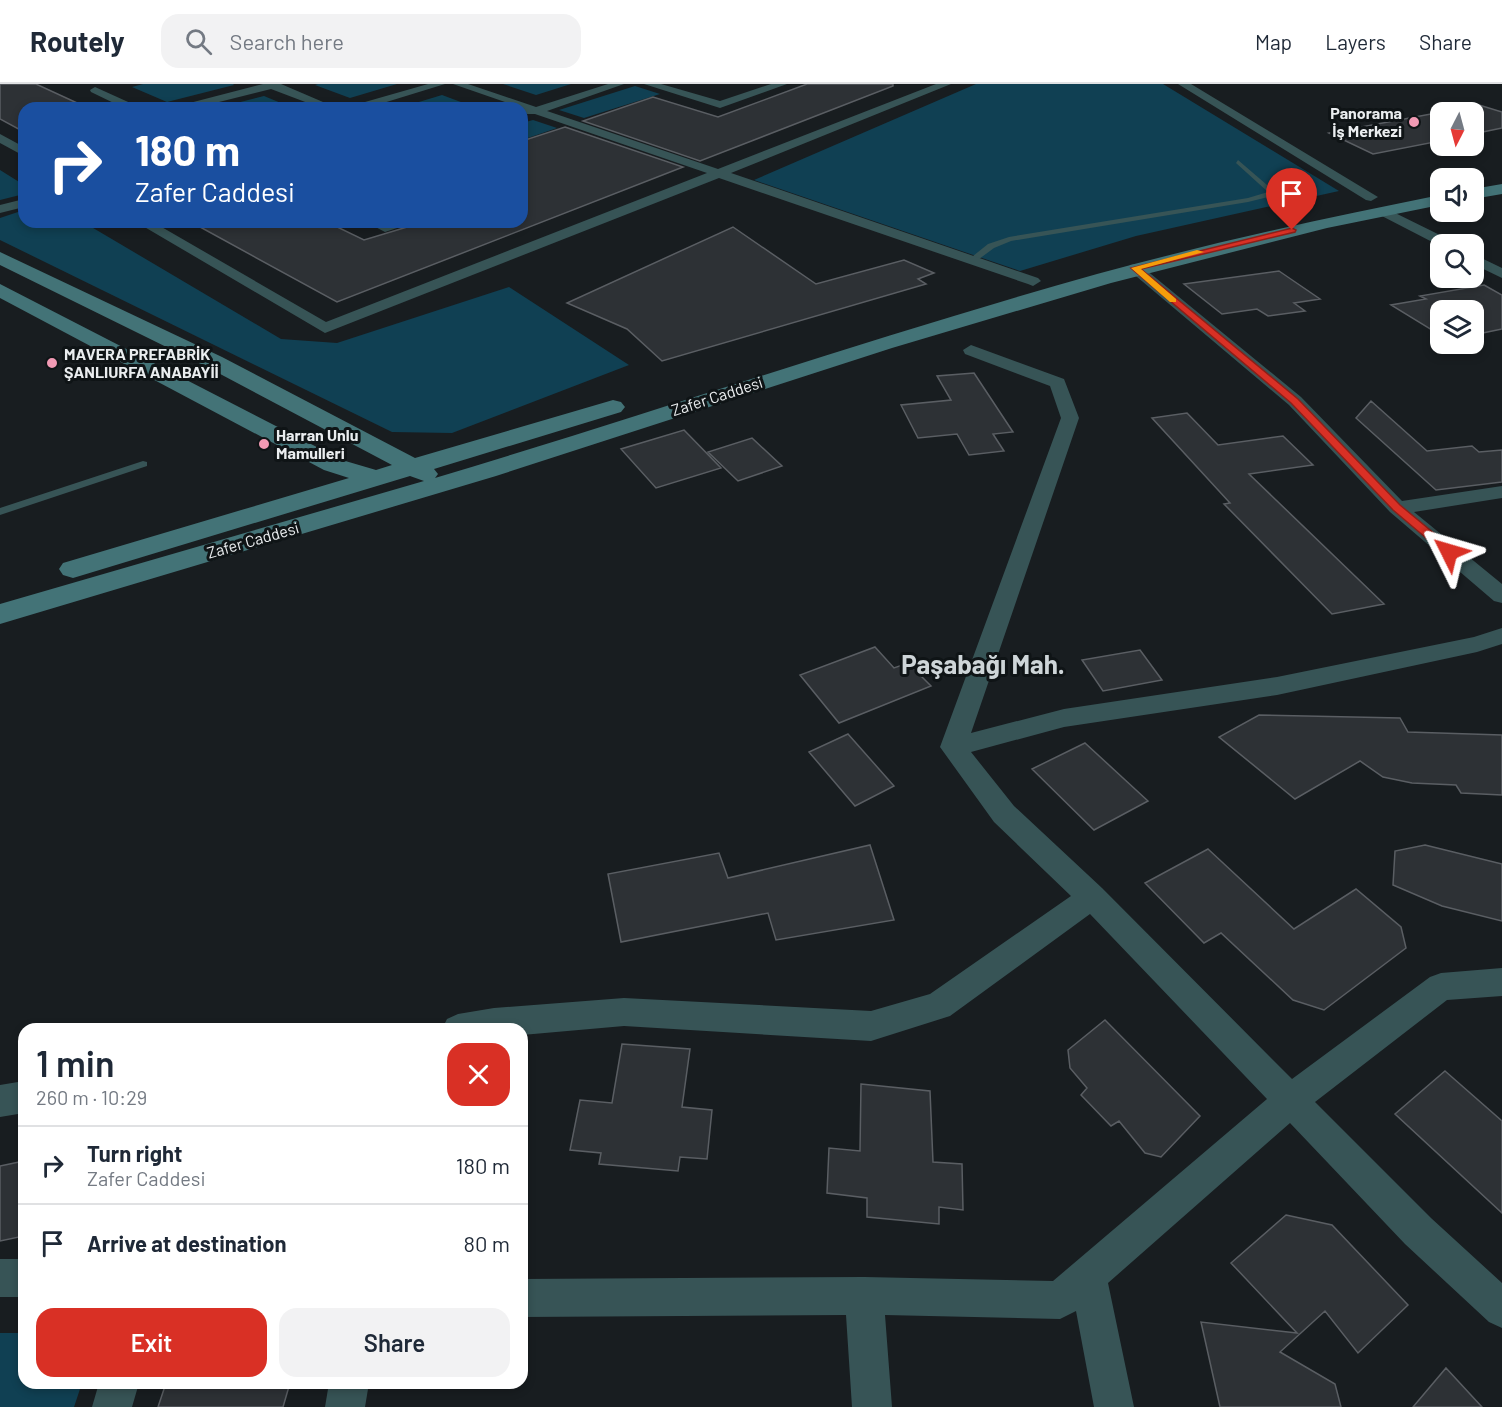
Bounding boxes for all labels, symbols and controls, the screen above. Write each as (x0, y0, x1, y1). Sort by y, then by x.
search box (161, 14, 581, 68)
text: Routely (30, 24, 125, 58)
icon: search (182, 25, 215, 58)
text: Search here (230, 28, 344, 54)
text: Map (1255, 29, 1292, 54)
text: Layers (1325, 29, 1386, 54)
text: Share (1419, 29, 1472, 54)
north arrow (1430, 102, 1484, 156)
map controls (1430, 102, 1484, 354)
place label: Panorama İş Merkezi (1330, 103, 1402, 140)
marker: Panorama İş Merkezi (1407, 115, 1421, 129)
text: 180 m (135, 124, 240, 174)
icon: right (36, 126, 114, 204)
pin (1266, 168, 1317, 230)
button: sound (1430, 168, 1484, 222)
text: Zafer Caddesi (135, 175, 295, 207)
icon: arrive (1275, 177, 1308, 210)
button: search (1430, 234, 1484, 288)
button: layers (1430, 300, 1484, 354)
place label: MAVERA PREFABRİK ŞANLIURFA ANABAYİİ (64, 344, 219, 381)
marker: MAVERA PREFABRİK ŞANLIURFA ANABAYİİ (45, 356, 59, 370)
street label: Zafer Caddesi (669, 372, 765, 419)
place label: Harran Unlu Mamulleri (276, 425, 359, 462)
marker: Harran Unlu Mamulleri (257, 437, 271, 451)
street label: Zafer Caddesi (205, 517, 301, 562)
position arrow (1417, 520, 1481, 584)
district label: Paşabağı Mah. (901, 648, 1065, 679)
text: 1 min (36, 1041, 115, 1084)
button: close (447, 1043, 510, 1106)
text: 260 m · 10:29 (36, 1085, 147, 1109)
text: Turn right (87, 1140, 182, 1166)
icon: right (36, 1149, 69, 1182)
text: 180 m (456, 1152, 510, 1178)
text: Zafer Caddesi (87, 1166, 206, 1190)
icon: arrive (36, 1227, 69, 1260)
text: Arrive at destination (87, 1230, 286, 1256)
text: 80 m (464, 1230, 510, 1256)
button: Exit (36, 1308, 267, 1377)
button: Share (279, 1308, 510, 1377)

